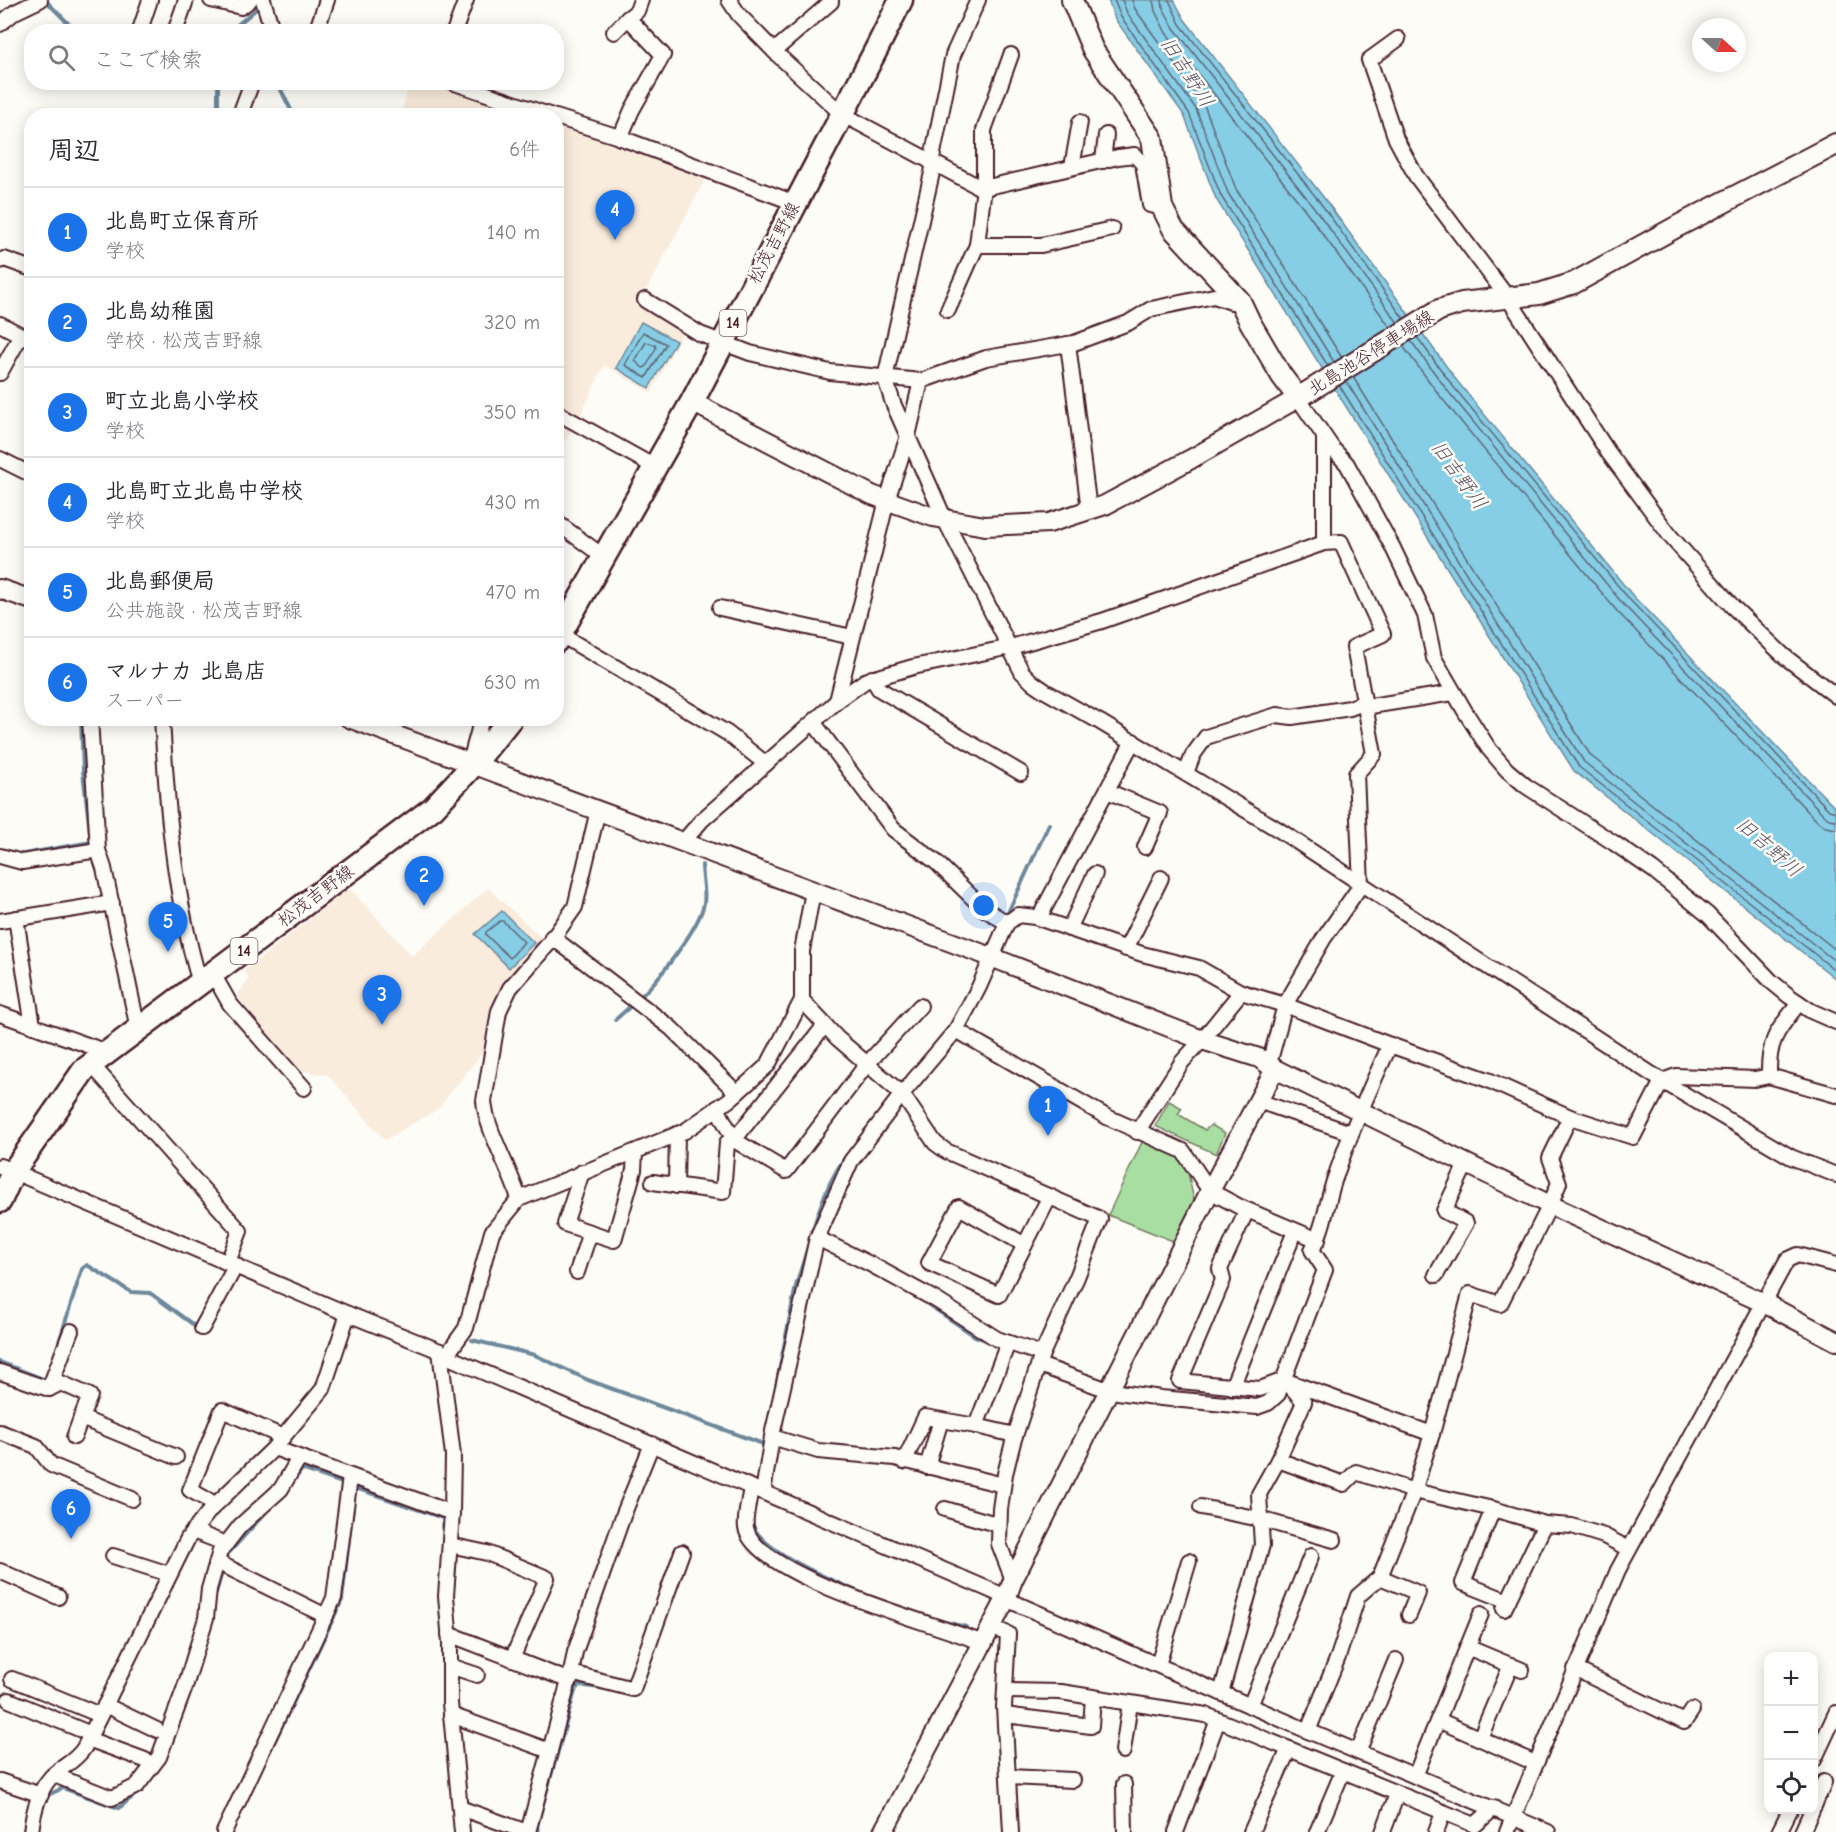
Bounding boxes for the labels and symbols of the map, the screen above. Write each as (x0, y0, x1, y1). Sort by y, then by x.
north arrow (1692, 18, 1746, 72)
water label: 旧吉野川 (1156, 32, 1218, 112)
pin: 4 (596, 190, 634, 240)
street label: 松茂吉野線 (744, 198, 804, 288)
street label: 北島池谷停車場線 (1304, 306, 1438, 400)
road number: 14 (720, 310, 746, 336)
water label: 旧吉野川 (1426, 436, 1492, 514)
water label: 旧吉野川 (1731, 812, 1807, 882)
pin: 2 (404, 856, 444, 906)
street label: 松茂吉野線 (274, 861, 358, 931)
your location (969, 891, 998, 920)
pin: 5 (148, 902, 188, 952)
road number: 14 (230, 938, 258, 964)
pin: 3 (362, 976, 401, 1025)
pin: 1 (1028, 1086, 1068, 1136)
pin: 6 (52, 1490, 90, 1539)

